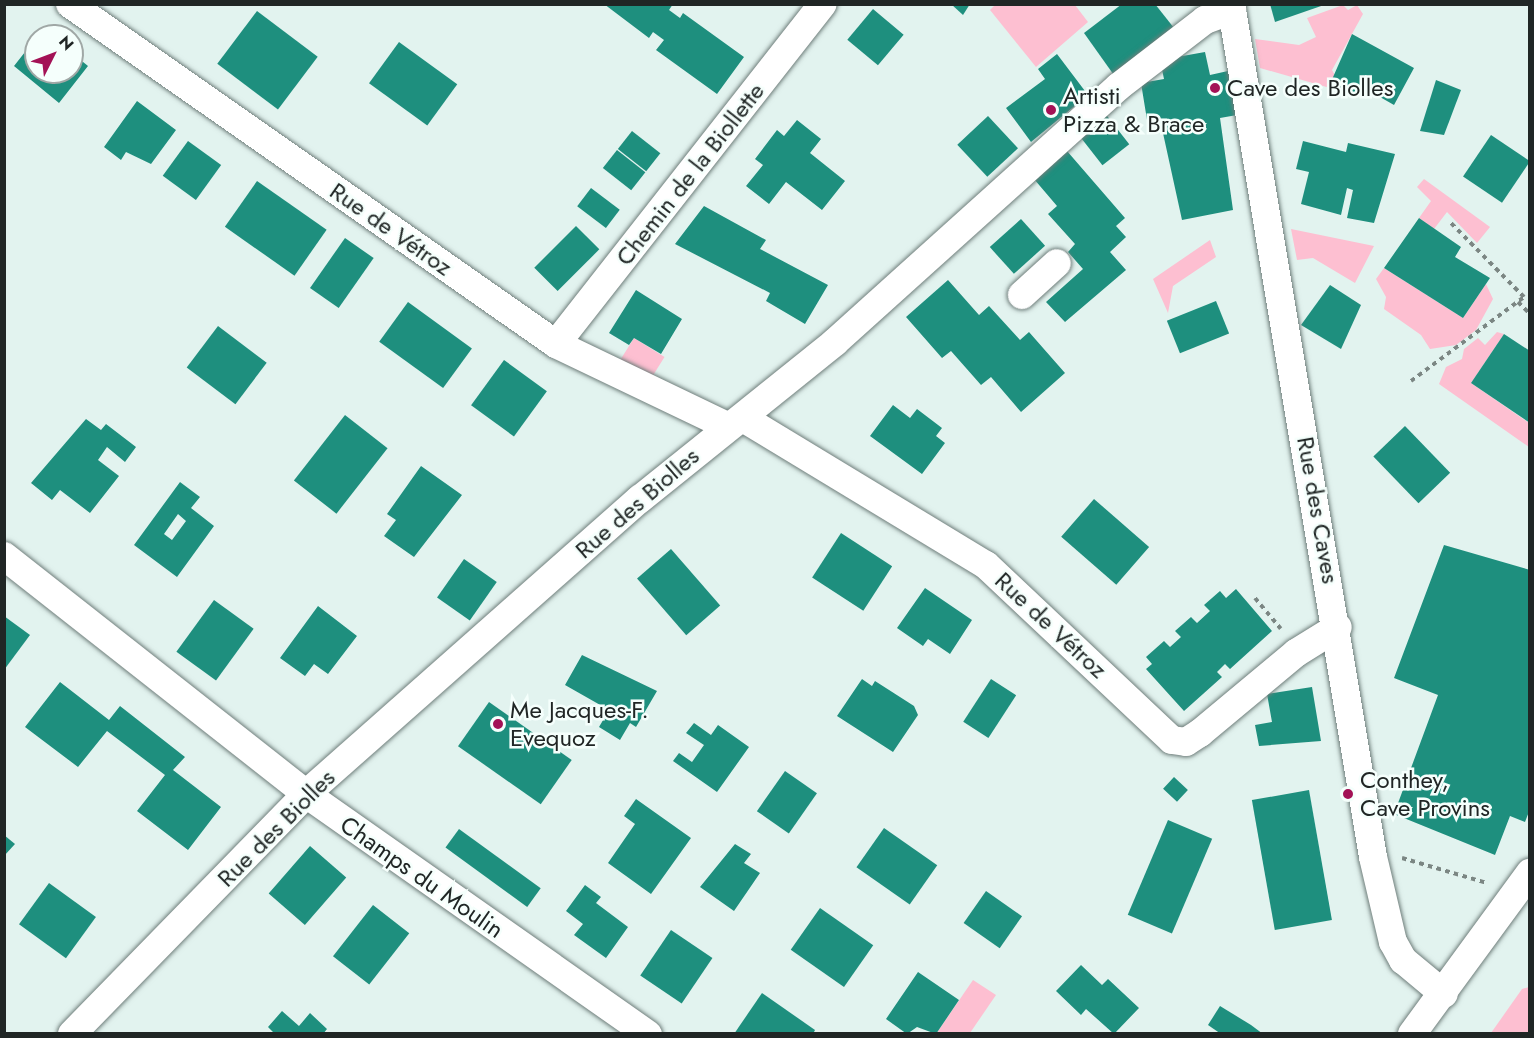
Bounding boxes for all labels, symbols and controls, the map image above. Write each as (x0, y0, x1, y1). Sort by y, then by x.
north arrow (24, 24, 84, 84)
text: N (53, 31, 79, 55)
place label: Cave des Biolles (1227, 74, 1393, 102)
street label: Chemin de la Biollette (610, 77, 770, 271)
marker: Cave des Biolles (1208, 81, 1222, 95)
place label: Artisti Pizza & Brace (1063, 82, 1204, 138)
marker: Artisti Pizza & Brace (1044, 103, 1058, 117)
street label: Rue de Vétroz (324, 176, 458, 282)
street label: Rue des Caves (1291, 434, 1345, 586)
street label: Rue des Biolles (569, 442, 705, 564)
street label: Rue de Vétroz (989, 566, 1113, 684)
place label: Me Jacques-F. Evequoz (510, 696, 649, 752)
marker: Me Jacques-F. Evequoz (491, 717, 505, 731)
street label: Rue des Biolles (211, 763, 341, 893)
place label: Conthey, Cave Provins (1360, 766, 1490, 822)
marker: Conthey, Cave Provins (1341, 787, 1355, 801)
street label: Champs du Moulin (335, 810, 509, 944)

